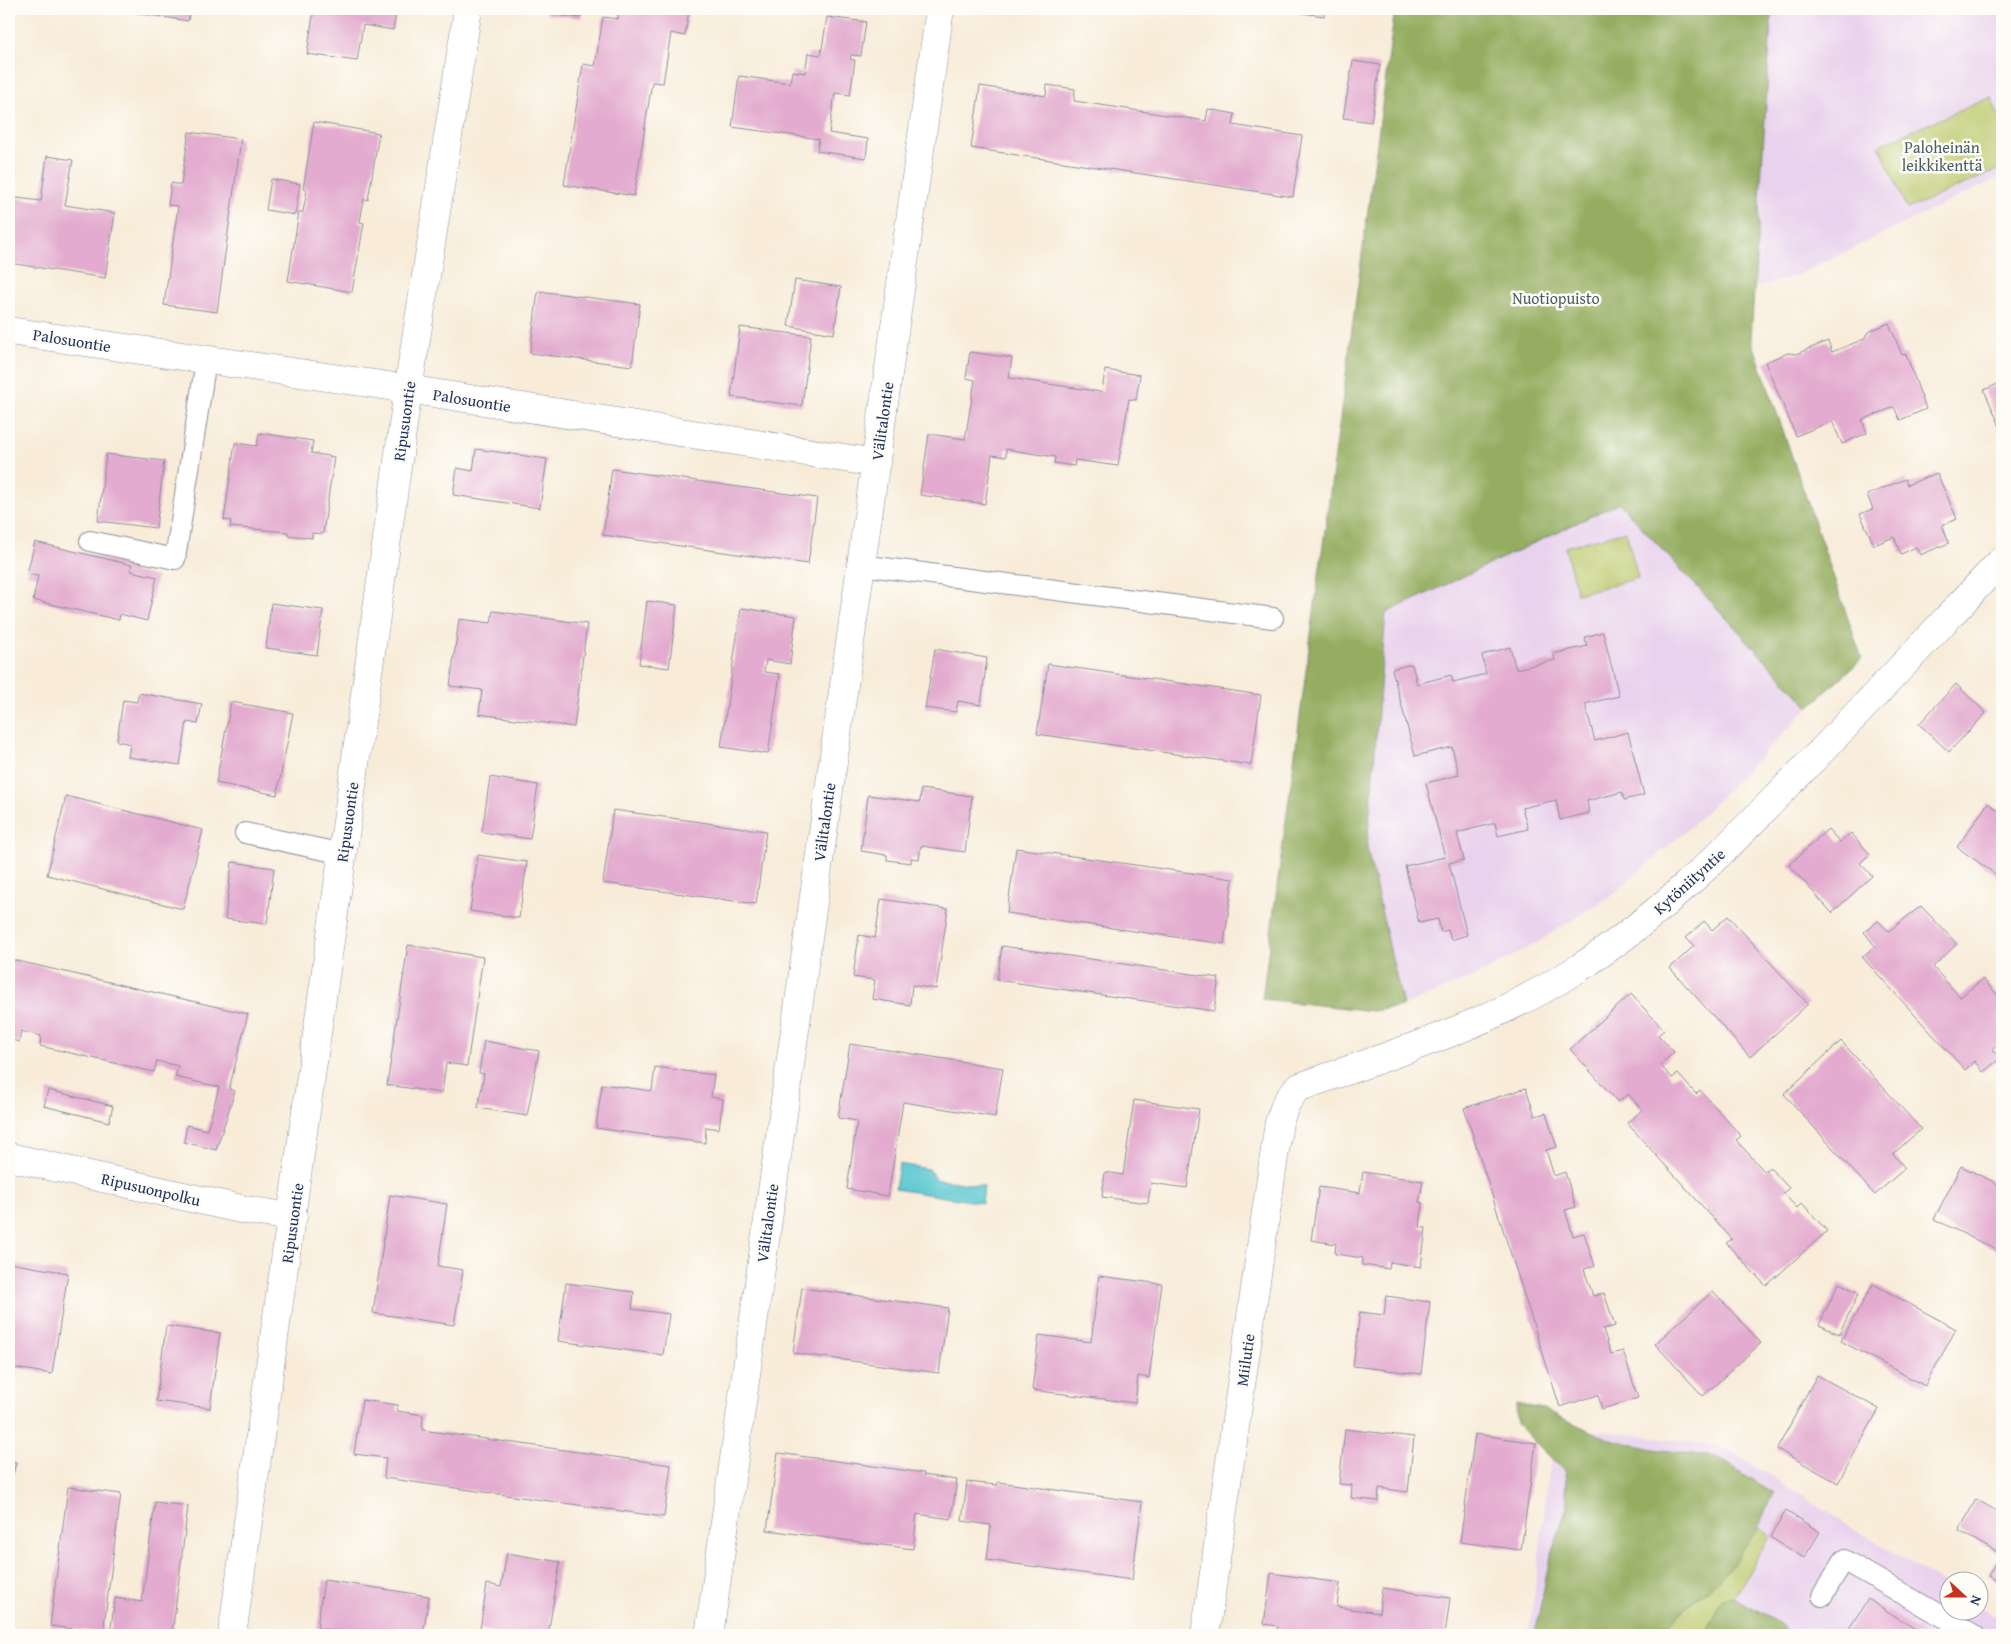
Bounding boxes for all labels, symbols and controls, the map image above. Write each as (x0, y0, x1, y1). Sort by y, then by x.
park label: Paloheinän leikkikenttä (1902, 135, 1983, 177)
park label: Nuotiopuisto (1512, 286, 1600, 310)
street label: Palosuontie (31, 322, 113, 358)
street label: Ripusuontie (386, 379, 422, 463)
street label: Välitalontie (865, 380, 899, 462)
street label: Palosuontie (431, 382, 513, 418)
street label: Ripusuontie (329, 780, 365, 864)
street label: Välitalontie (807, 781, 841, 863)
street label: Kytöniityntie (1648, 842, 1730, 920)
street label: Ripusuonpolku (99, 1166, 203, 1212)
street label: Ripusuontie (274, 1181, 310, 1265)
street label: Välitalontie (750, 1182, 784, 1264)
street label: Miilutie (1229, 1332, 1261, 1388)
north arrow (1938, 1572, 1988, 1622)
text: N (1965, 1593, 1987, 1609)

